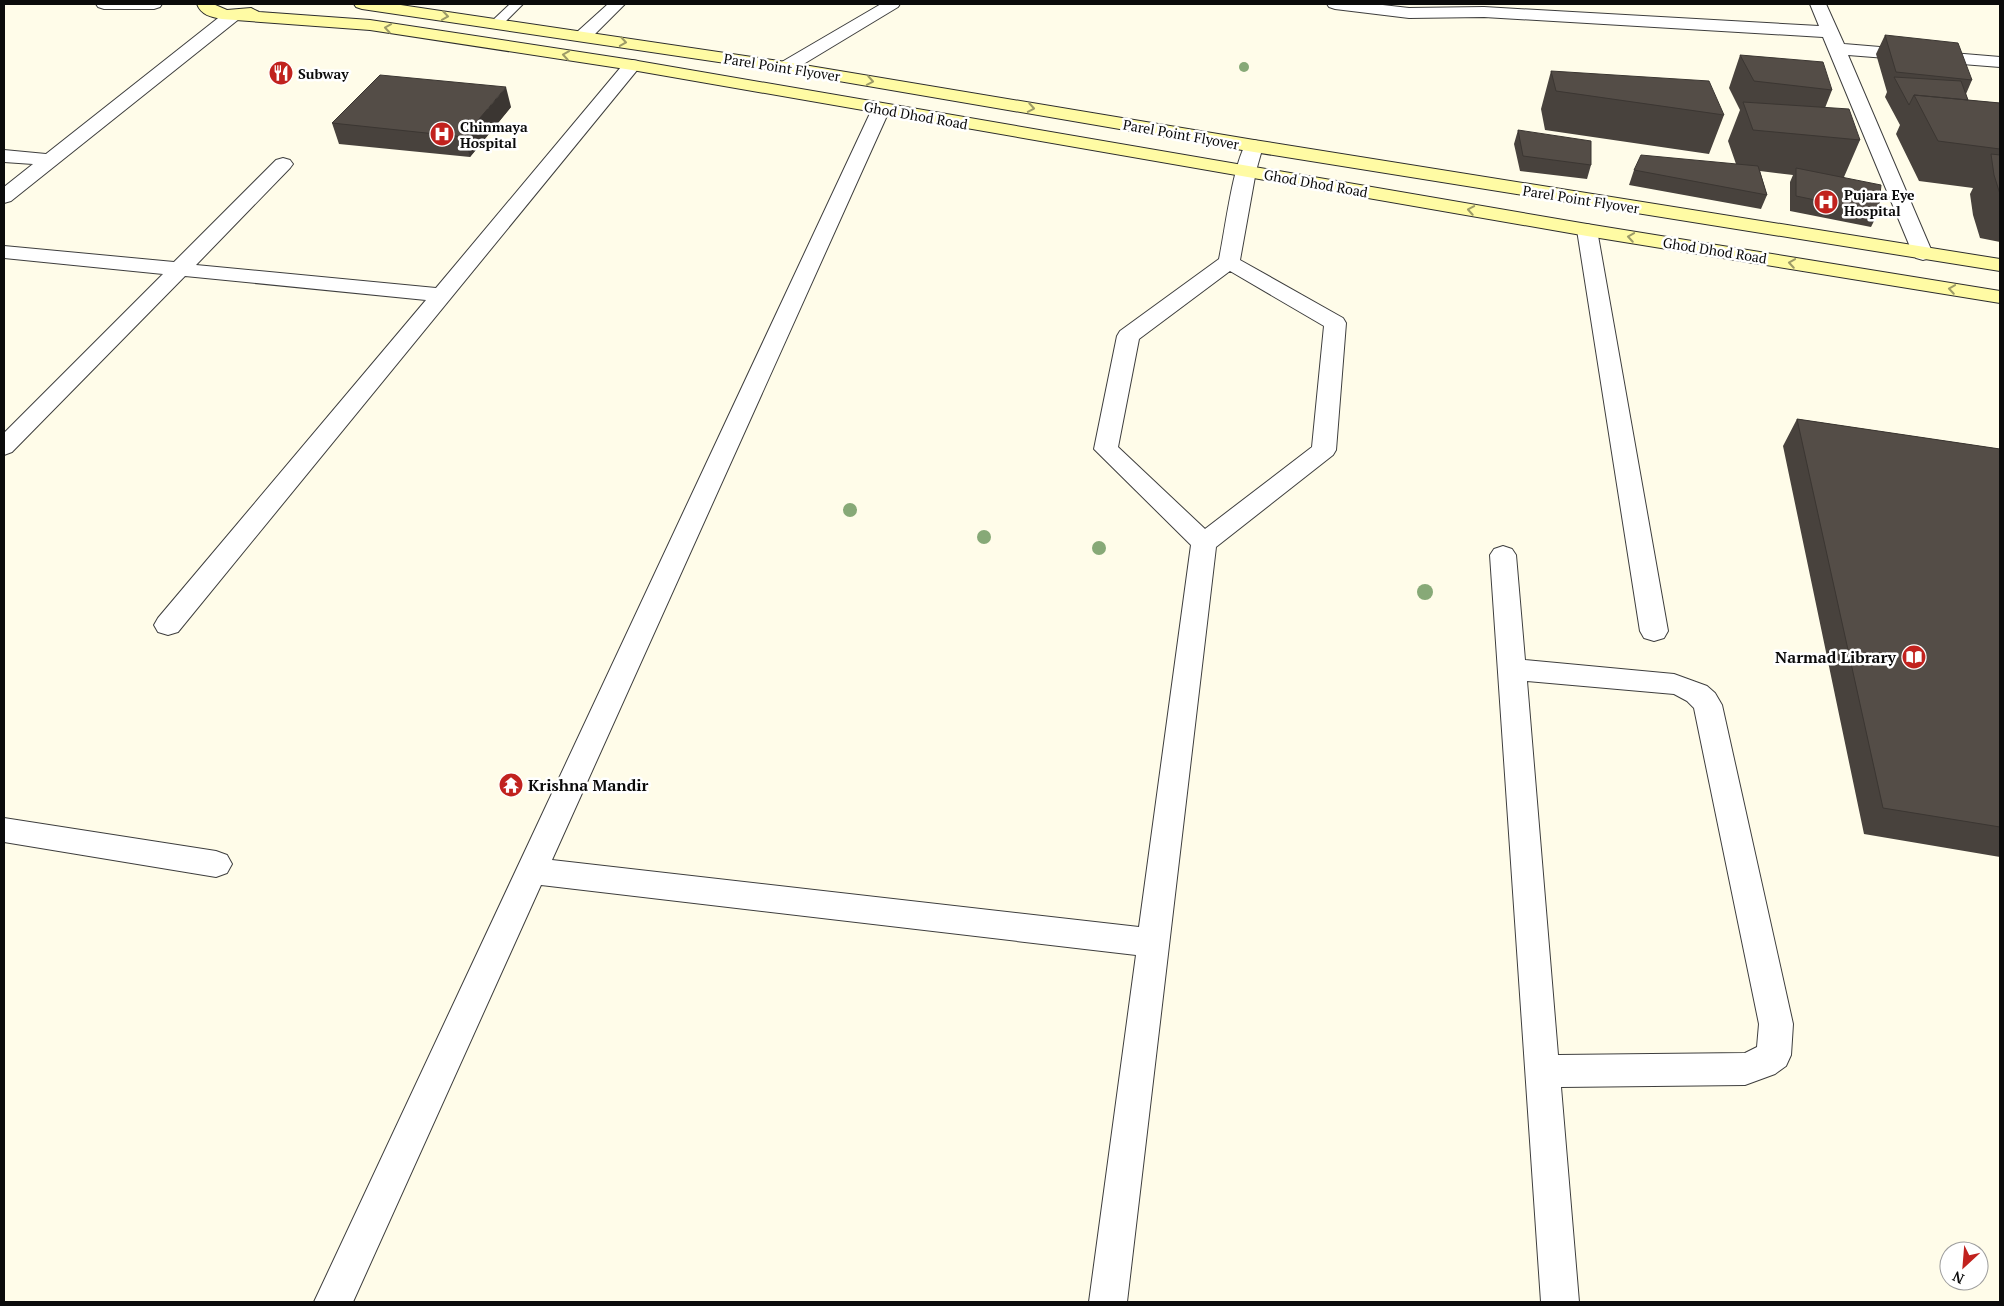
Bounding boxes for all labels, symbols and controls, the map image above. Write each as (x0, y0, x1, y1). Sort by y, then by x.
one-way arrow (442, 10, 450, 21)
one-way arrow (384, 23, 393, 33)
one-way arrow (619, 37, 628, 47)
street label: Parel Point Flyover (722, 48, 842, 86)
one-way arrow (562, 50, 571, 60)
restaurant icon: Subway (268, 60, 294, 86)
place label: Subway (298, 64, 349, 83)
one-way arrow (866, 76, 875, 86)
street label: Ghod Dhod Road (863, 97, 970, 134)
one-way arrow (1026, 103, 1035, 113)
street label: Parel Point Flyover (1121, 114, 1241, 154)
place label: Chinmaya Hospital (460, 117, 528, 152)
hospital icon: Chinmaya Hospital (429, 121, 455, 147)
street label: Ghod Dhod Road (1263, 165, 1370, 202)
street label: Parel Point Flyover (1521, 180, 1641, 218)
place label: Pujara Eye Hospital (1844, 185, 1915, 220)
hospital icon: Pujara Eye Hospital (1813, 189, 1839, 215)
one-way arrow (1467, 205, 1475, 215)
one-way arrow (1627, 232, 1635, 243)
street label: Ghod Dhod Road (1662, 232, 1769, 268)
one-way arrow (1787, 258, 1796, 268)
one-way arrow (1948, 284, 1957, 294)
library icon: Narmad Library (1901, 644, 1927, 670)
place label: Narmad Library (1775, 646, 1897, 668)
temple icon: Krishna Mandir (498, 772, 524, 798)
place label: Krishna Mandir (528, 774, 649, 796)
north arrow (1939, 1241, 1989, 1291)
text: N (1949, 1267, 1967, 1289)

